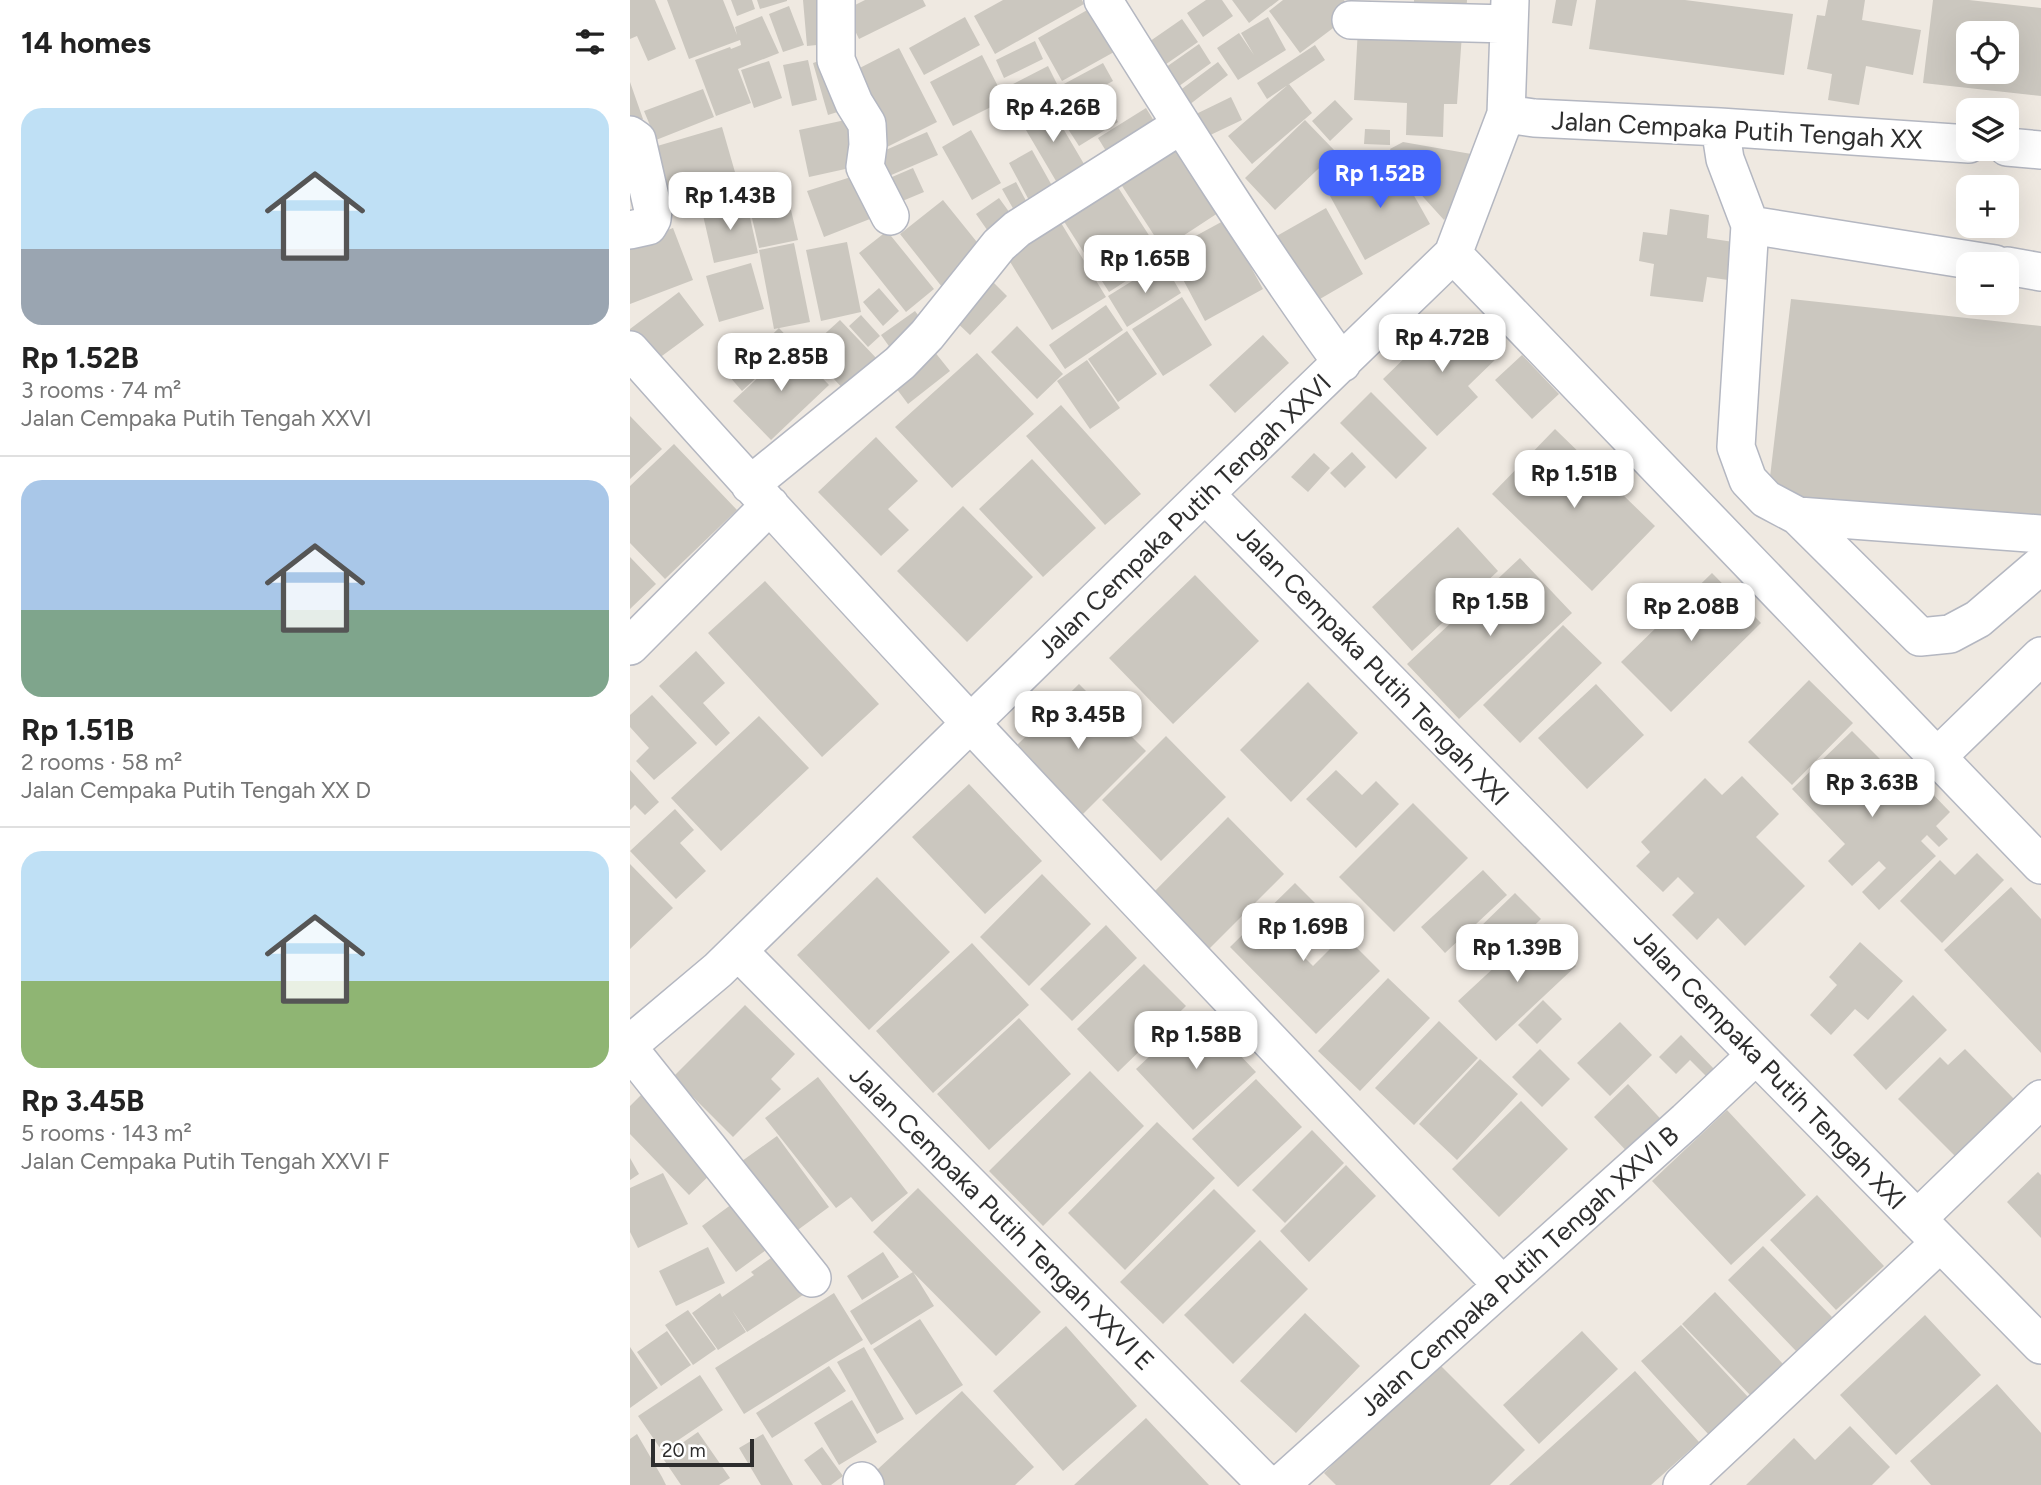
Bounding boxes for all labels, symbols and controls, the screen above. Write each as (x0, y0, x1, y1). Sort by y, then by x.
map controls (1956, 21, 2019, 315)
button: locate (1956, 21, 2019, 84)
icon: filters (571, 23, 609, 61)
text: 14 homes (21, 24, 151, 61)
pin: Rp 4.26B (981, 85, 1125, 144)
text: Rp 4.26B (1005, 93, 1101, 121)
button: layers (1956, 98, 2019, 161)
street label: Jalan Cempaka Putih Tengah XX (1551, 104, 1923, 156)
pin: Rp 1.52B (1308, 150, 1452, 210)
icon: home (252, 153, 378, 279)
text: Rp 1.52B (1335, 159, 1425, 187)
pin: Rp 1.43B (658, 173, 802, 232)
button: + (1956, 175, 2019, 238)
text: Rp 1.43B (685, 181, 775, 209)
pin: Rp 1.65B (1073, 236, 1217, 295)
text: Rp 1.65B (1100, 244, 1190, 272)
button: − (1956, 252, 2019, 315)
pin: Rp 4.72B (1370, 314, 1514, 374)
text: Rp 4.72B (1395, 323, 1489, 351)
pin: Rp 2.85B (709, 334, 853, 393)
text: Rp 1.52B (21, 339, 139, 376)
text: Rp 2.85B (734, 342, 828, 370)
street label: Jalan Cempaka Putih Tengah XXVI (1030, 367, 1338, 665)
text: 3 rooms · 74 m² (21, 376, 181, 404)
text: Jalan Cempaka Putih Tengah XXVI (21, 404, 372, 432)
pin: Rp 1.51B (1502, 450, 1646, 510)
text: Rp 1.51B (1531, 459, 1617, 487)
street label: Jalan Cempaka Putih Tengah XXI (1230, 518, 1516, 812)
icon: home (252, 525, 378, 651)
pin: Rp 1.5B (1425, 578, 1555, 638)
pin: Rp 2.08B (1619, 584, 1763, 643)
text: Rp 1.5B (1452, 587, 1528, 615)
text: Rp 2.08B (1643, 592, 1739, 620)
pin: Rp 3.45B (1006, 692, 1150, 751)
text: Rp 3.45B (1031, 700, 1125, 728)
text: Rp 1.51B (21, 711, 134, 748)
text: 2 rooms · 58 m² (21, 748, 182, 776)
pin: Rp 3.63B (1800, 760, 1944, 819)
text: Rp 3.63B (1826, 768, 1918, 796)
text: Jalan Cempaka Putih Tengah XX D (21, 776, 371, 804)
icon: home (252, 896, 378, 1022)
pin: Rp 1.69B (1231, 904, 1375, 963)
text: Rp 1.69B (1258, 912, 1348, 940)
street label: Jalan Cempaka Putih Tengah XXI (1627, 922, 1913, 1216)
pin: Rp 1.39B (1445, 925, 1589, 984)
text: Rp 1.39B (1472, 933, 1562, 961)
pin: Rp 1.58B (1124, 1012, 1268, 1071)
text: Rp 1.58B (1150, 1020, 1242, 1048)
street label: Jalan Cempaka Putih Tengah XXVI E (843, 1059, 1161, 1377)
text: Rp 3.45B (21, 1082, 144, 1119)
text: 5 rooms · 143 m² (21, 1119, 192, 1147)
street label: Jalan Cempaka Putih Tengah XXVI B (1353, 1119, 1685, 1423)
text: Jalan Cempaka Putih Tengah XXVI F (21, 1147, 390, 1175)
scale bar (651, 1436, 754, 1468)
text: 20 m (662, 1439, 706, 1462)

